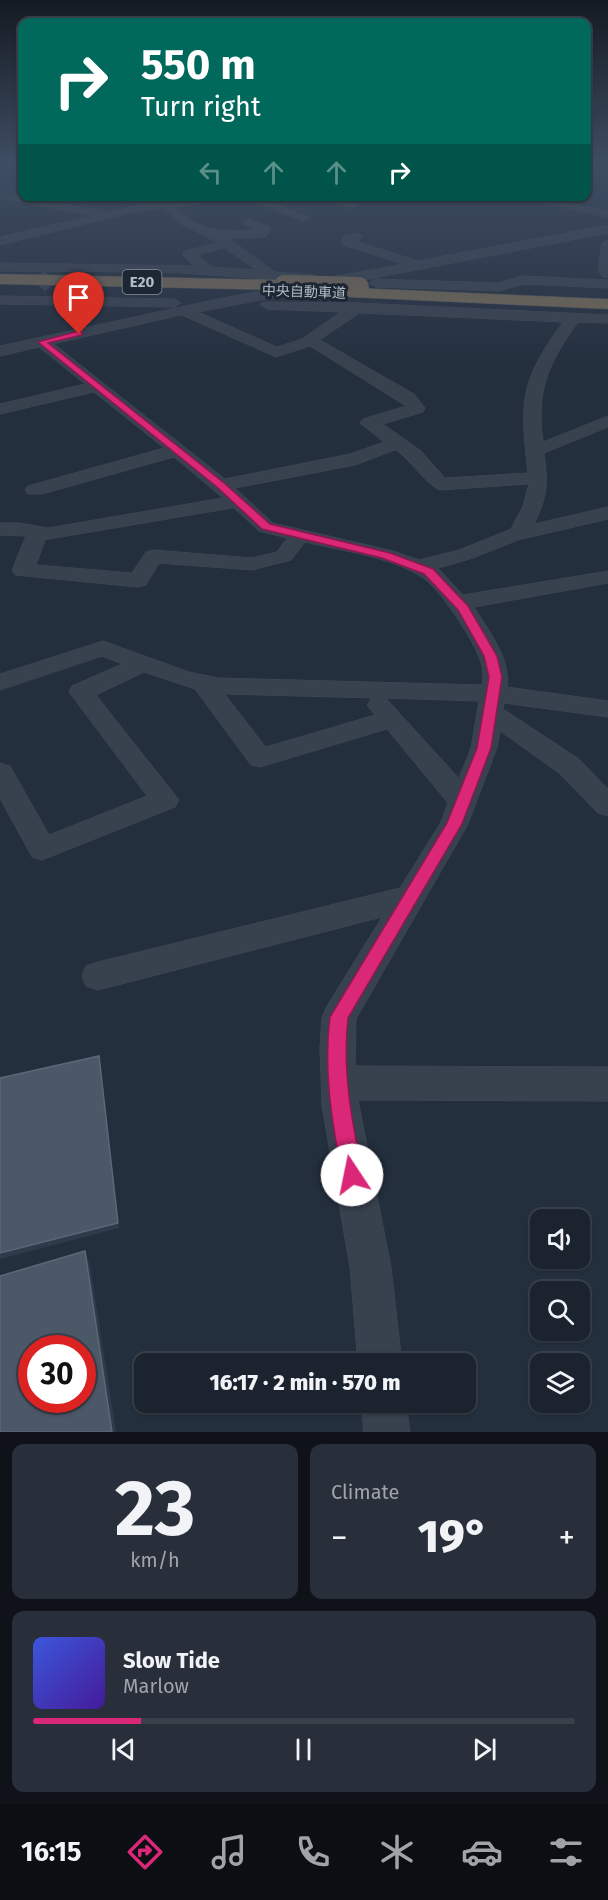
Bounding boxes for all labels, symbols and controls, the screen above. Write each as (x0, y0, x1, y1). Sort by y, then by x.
text: 550 m (141, 40, 256, 90)
icon: right (42, 42, 120, 120)
text: Turn right (141, 91, 261, 123)
icon: left (194, 156, 227, 189)
icon: ahead (257, 156, 290, 189)
icon: ahead (320, 156, 353, 189)
icon: right (383, 156, 416, 189)
road number: E20 (122, 270, 162, 294)
pin (53, 272, 104, 334)
icon: arrive (62, 281, 95, 314)
street label: 中央自動車道 (262, 282, 346, 302)
position arrow (320, 1143, 384, 1207)
map controls (530, 1209, 590, 1413)
button: sound (530, 1209, 590, 1269)
button: search (530, 1281, 590, 1341)
speed limit sign: 30 (18, 1335, 96, 1413)
button: layers (530, 1353, 590, 1413)
text: 16:17 · 2 min · 570 m (209, 1369, 401, 1396)
text: 23 (115, 1462, 195, 1556)
text: Climate (331, 1480, 399, 1504)
text: 19° (418, 1510, 488, 1564)
text: − (331, 1518, 348, 1558)
text: + (559, 1518, 575, 1558)
text: km/h (130, 1548, 180, 1572)
text: Slow Tide (123, 1647, 220, 1674)
text: Marlow (123, 1674, 189, 1698)
icon: previous (107, 1733, 140, 1766)
icon: pause (287, 1733, 320, 1766)
icon: next (468, 1733, 501, 1766)
icon: directions (124, 1831, 166, 1873)
icon: music (208, 1831, 250, 1873)
icon: phone (292, 1831, 334, 1873)
icon: climate (376, 1831, 418, 1873)
icon: car (461, 1831, 503, 1873)
icon: filters (545, 1831, 587, 1873)
text: 16:15 (21, 1836, 81, 1868)

